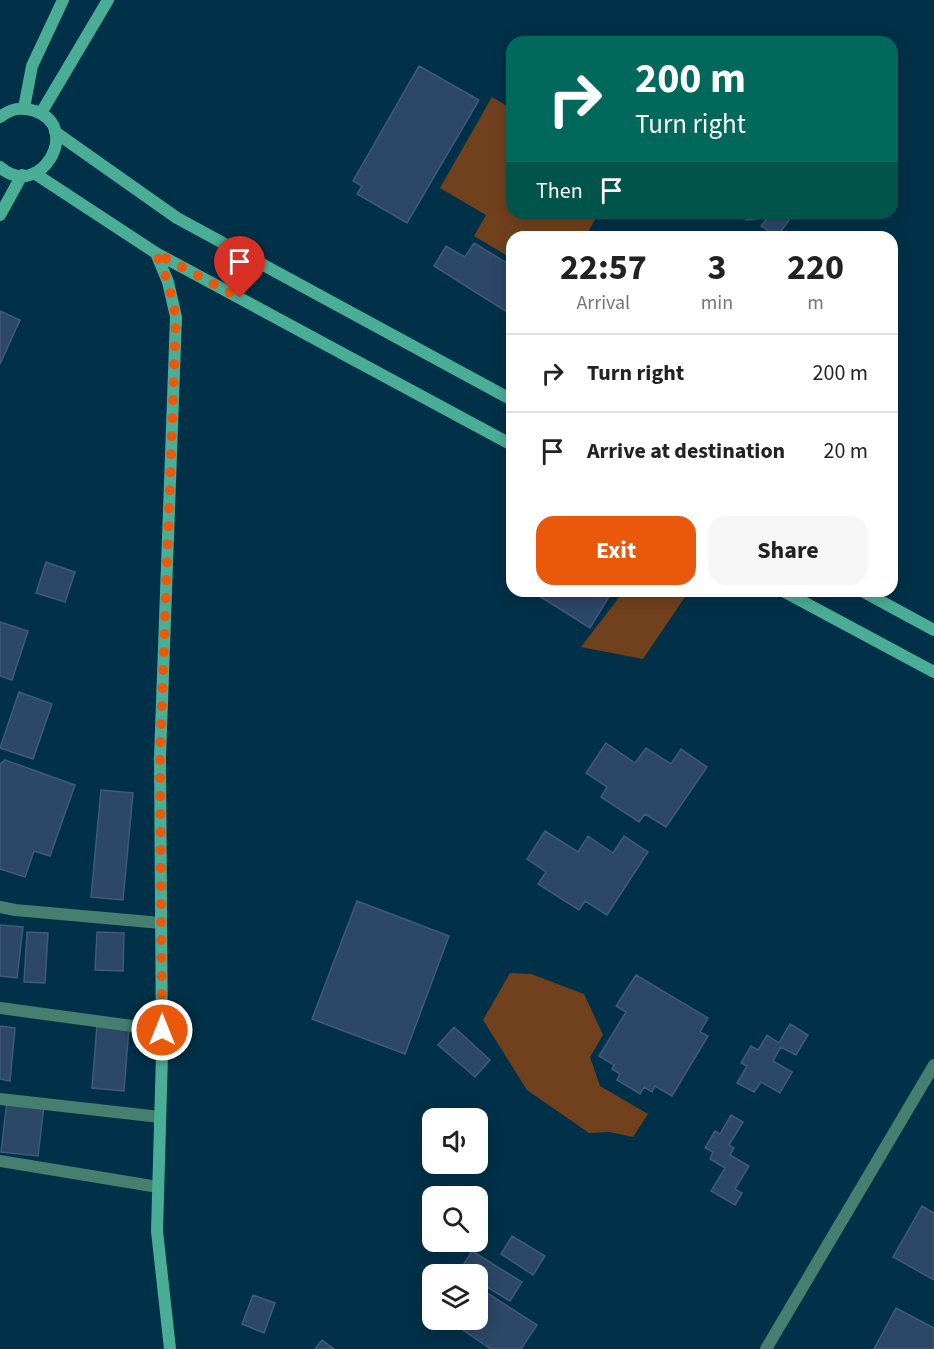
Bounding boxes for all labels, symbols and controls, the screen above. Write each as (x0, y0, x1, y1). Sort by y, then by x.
text: 200 m (635, 49, 746, 109)
icon: right (536, 60, 614, 138)
text: Turn right (635, 105, 746, 144)
icon: arrive (595, 174, 628, 207)
text: Then (536, 175, 583, 207)
pin (214, 236, 265, 298)
text: 22:57 (560, 242, 647, 293)
text: 3 (707, 242, 726, 293)
text: 220 (787, 242, 844, 293)
icon: arrive (223, 245, 256, 278)
text: Arrival (576, 289, 630, 317)
text: min (701, 289, 733, 317)
text: m (807, 289, 824, 317)
icon: right (536, 357, 569, 390)
text: Turn right (587, 357, 684, 389)
text: 200 m (813, 357, 868, 389)
icon: arrive (536, 435, 569, 468)
text: Arrive at destination (587, 435, 785, 467)
text: 20 m (823, 435, 868, 467)
button: Exit (536, 516, 696, 585)
button: Share (708, 516, 868, 585)
position arrow (130, 998, 194, 1062)
map controls (422, 1108, 488, 1330)
button: sound (422, 1108, 488, 1174)
button: search (422, 1186, 488, 1252)
button: layers (422, 1264, 488, 1330)

